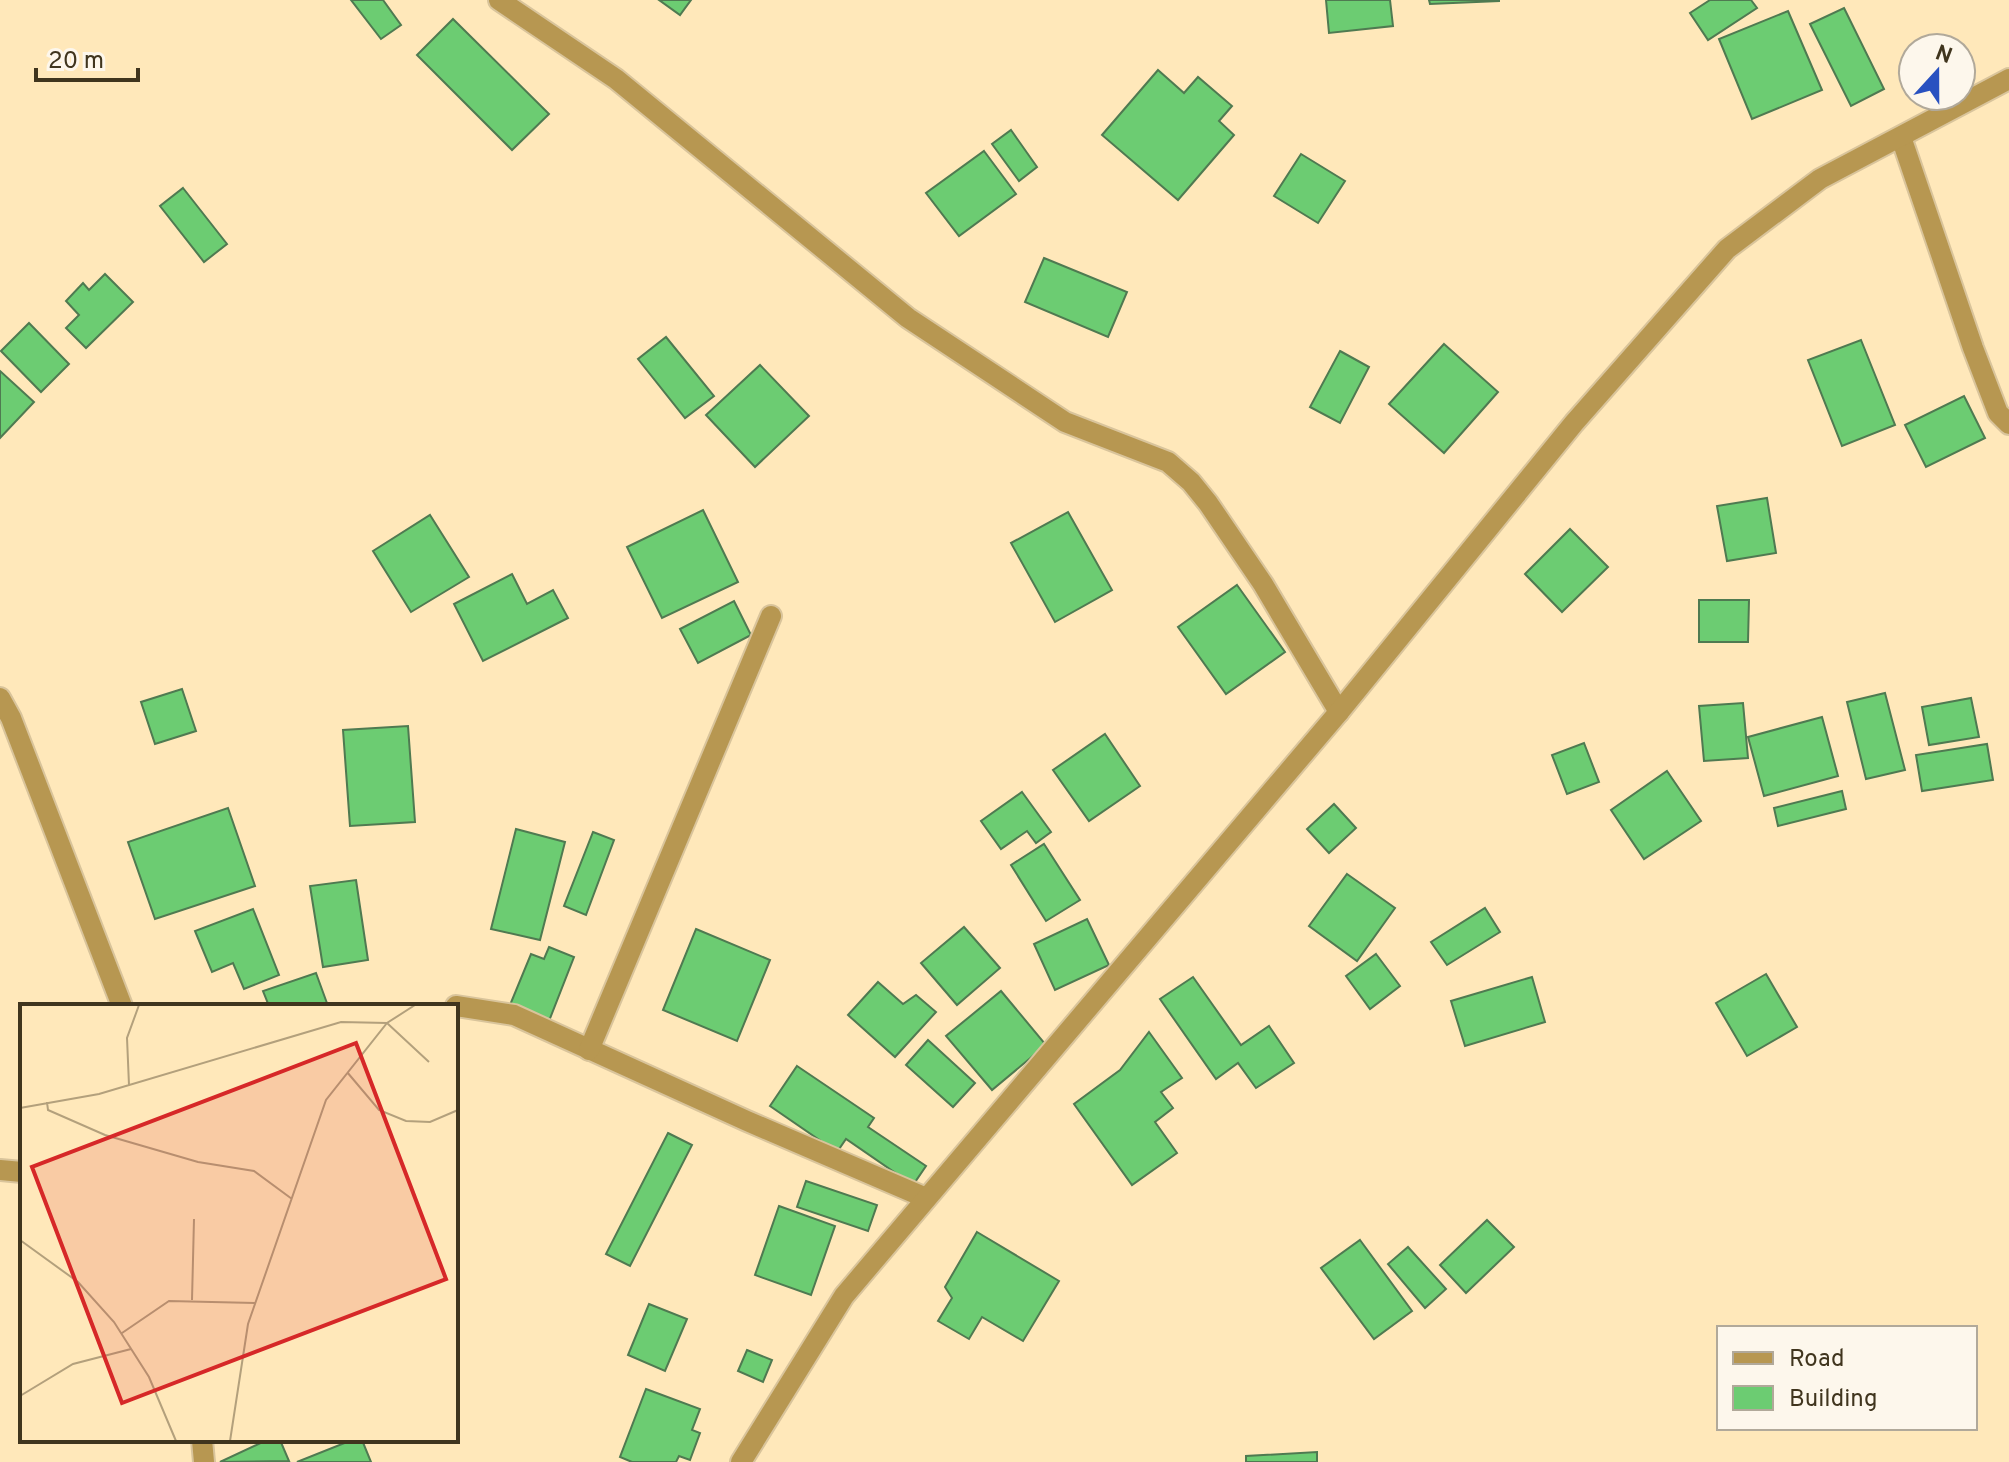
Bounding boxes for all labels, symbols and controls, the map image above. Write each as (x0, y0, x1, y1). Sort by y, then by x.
scale bar (36, 32, 138, 82)
north arrow (1897, 32, 1977, 112)
text: N (1931, 40, 1955, 71)
text: 20 m (48, 47, 104, 77)
inset map (20, 1004, 458, 1442)
legend (1717, 1326, 1977, 1430)
text: Road (1789, 1345, 1845, 1375)
text: Building (1789, 1385, 1878, 1415)

